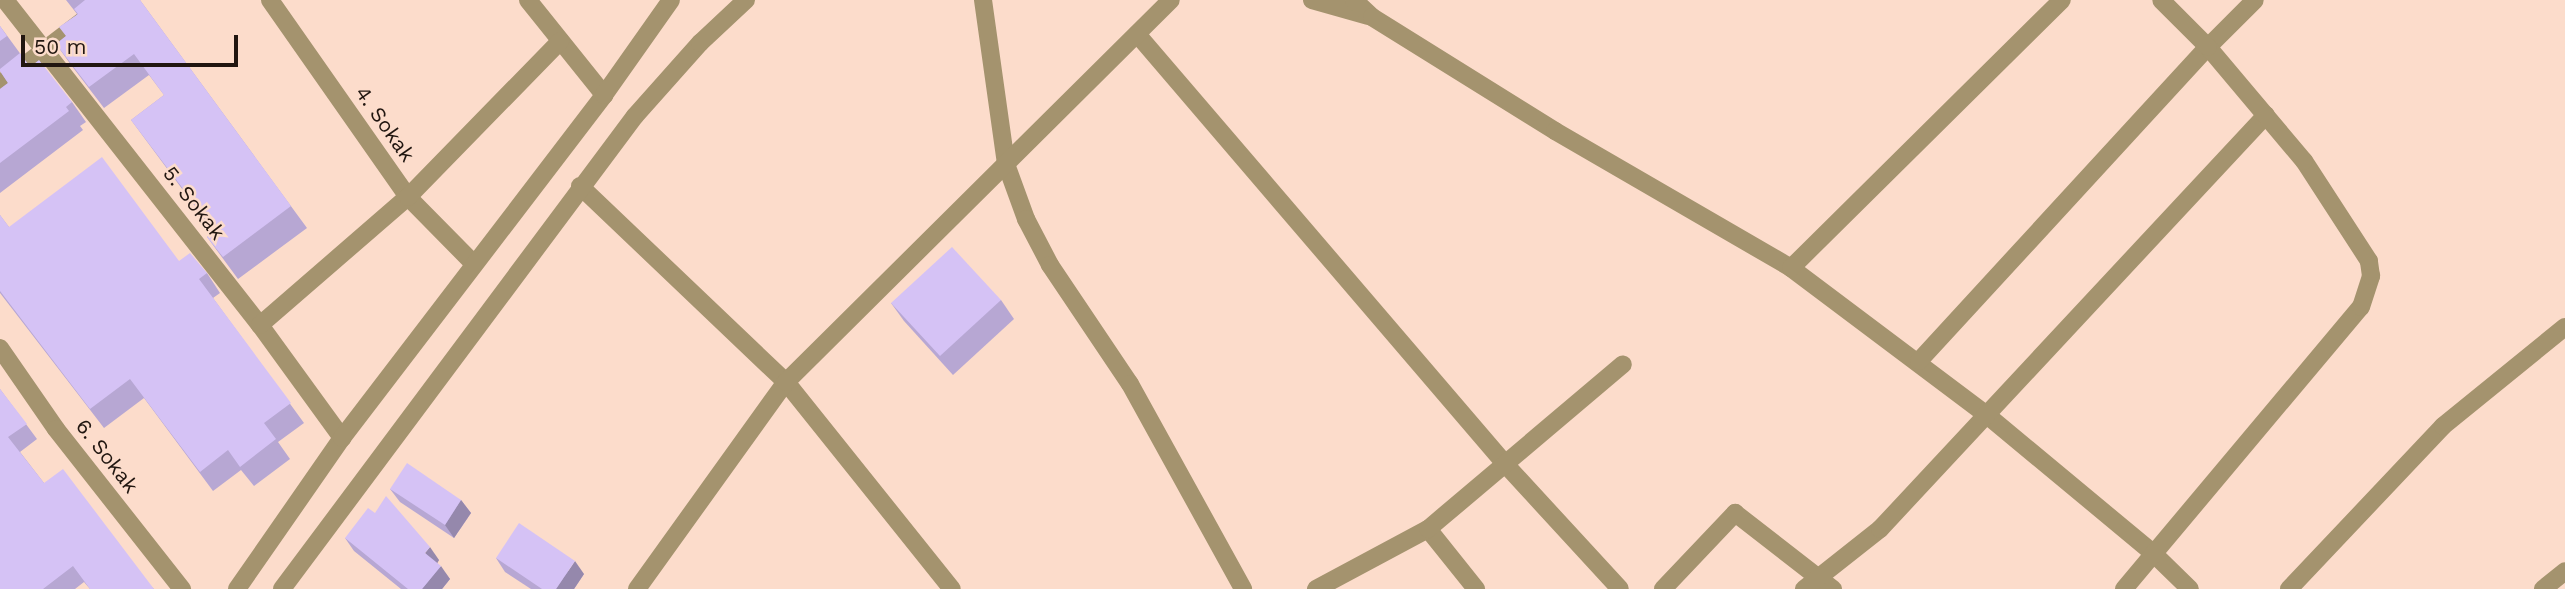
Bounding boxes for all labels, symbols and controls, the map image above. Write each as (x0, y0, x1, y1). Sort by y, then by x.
scale bar (24, 21, 242, 65)
text: 50 m (34, 34, 86, 59)
street label: 4. Sokak (350, 81, 420, 167)
street label: 5. Sokak (157, 161, 231, 245)
street label: 6. Sokak (70, 414, 144, 498)

